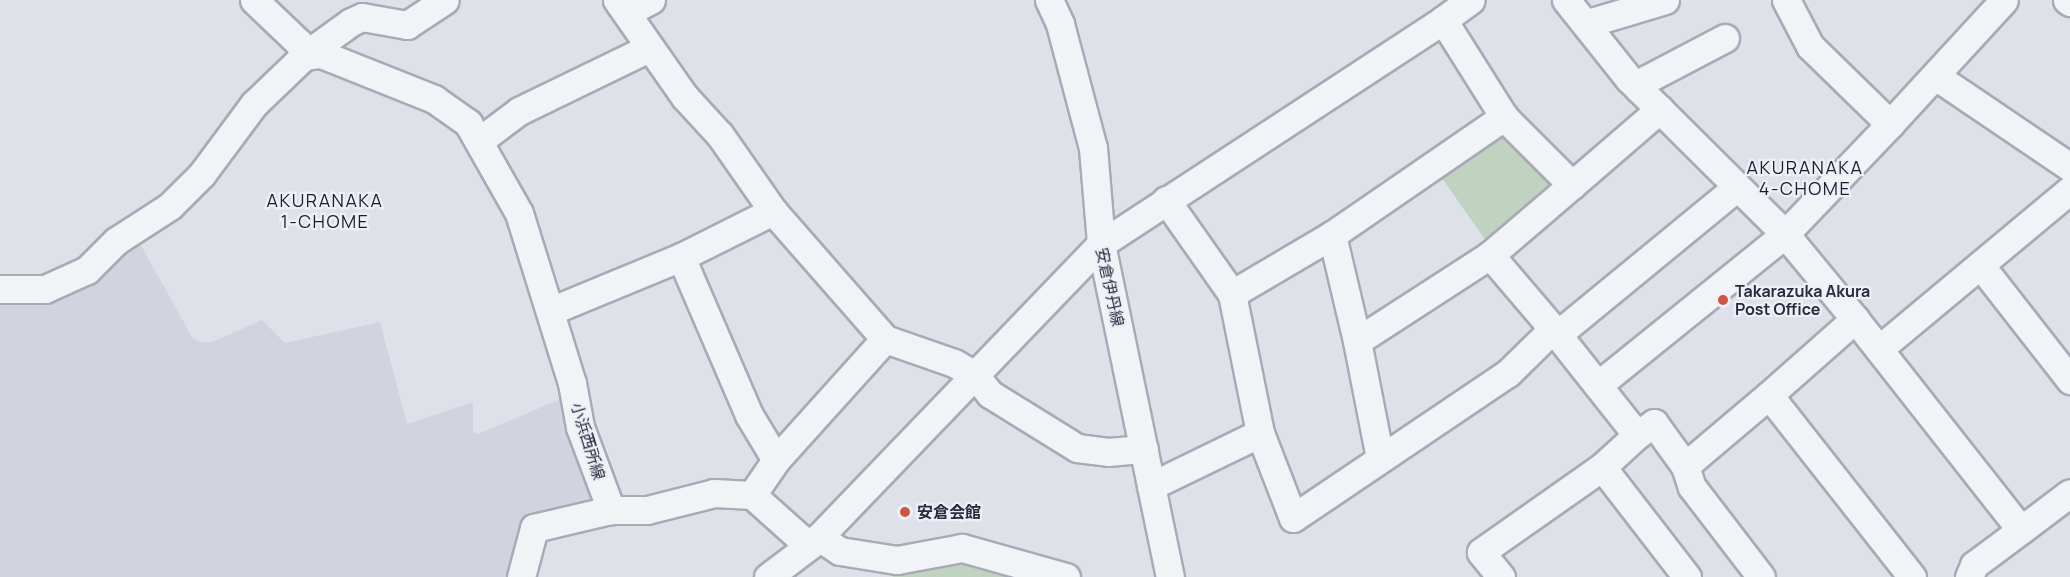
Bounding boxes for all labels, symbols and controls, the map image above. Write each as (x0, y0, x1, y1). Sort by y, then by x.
district label: AKURANAKA 4-CHOME (1747, 157, 1863, 200)
district label: AKURANAKA 1-CHOME (267, 190, 383, 232)
street label: 安倉伊丹線 (1092, 246, 1128, 328)
place label: Takarazuka Akura Post Office (1735, 281, 1870, 319)
marker: Takarazuka Akura Post Office (1716, 293, 1730, 307)
street label: 小浜西所線 (567, 400, 609, 482)
place label: 安倉会館 (917, 502, 981, 522)
marker: 安倉会館 (898, 505, 912, 519)

